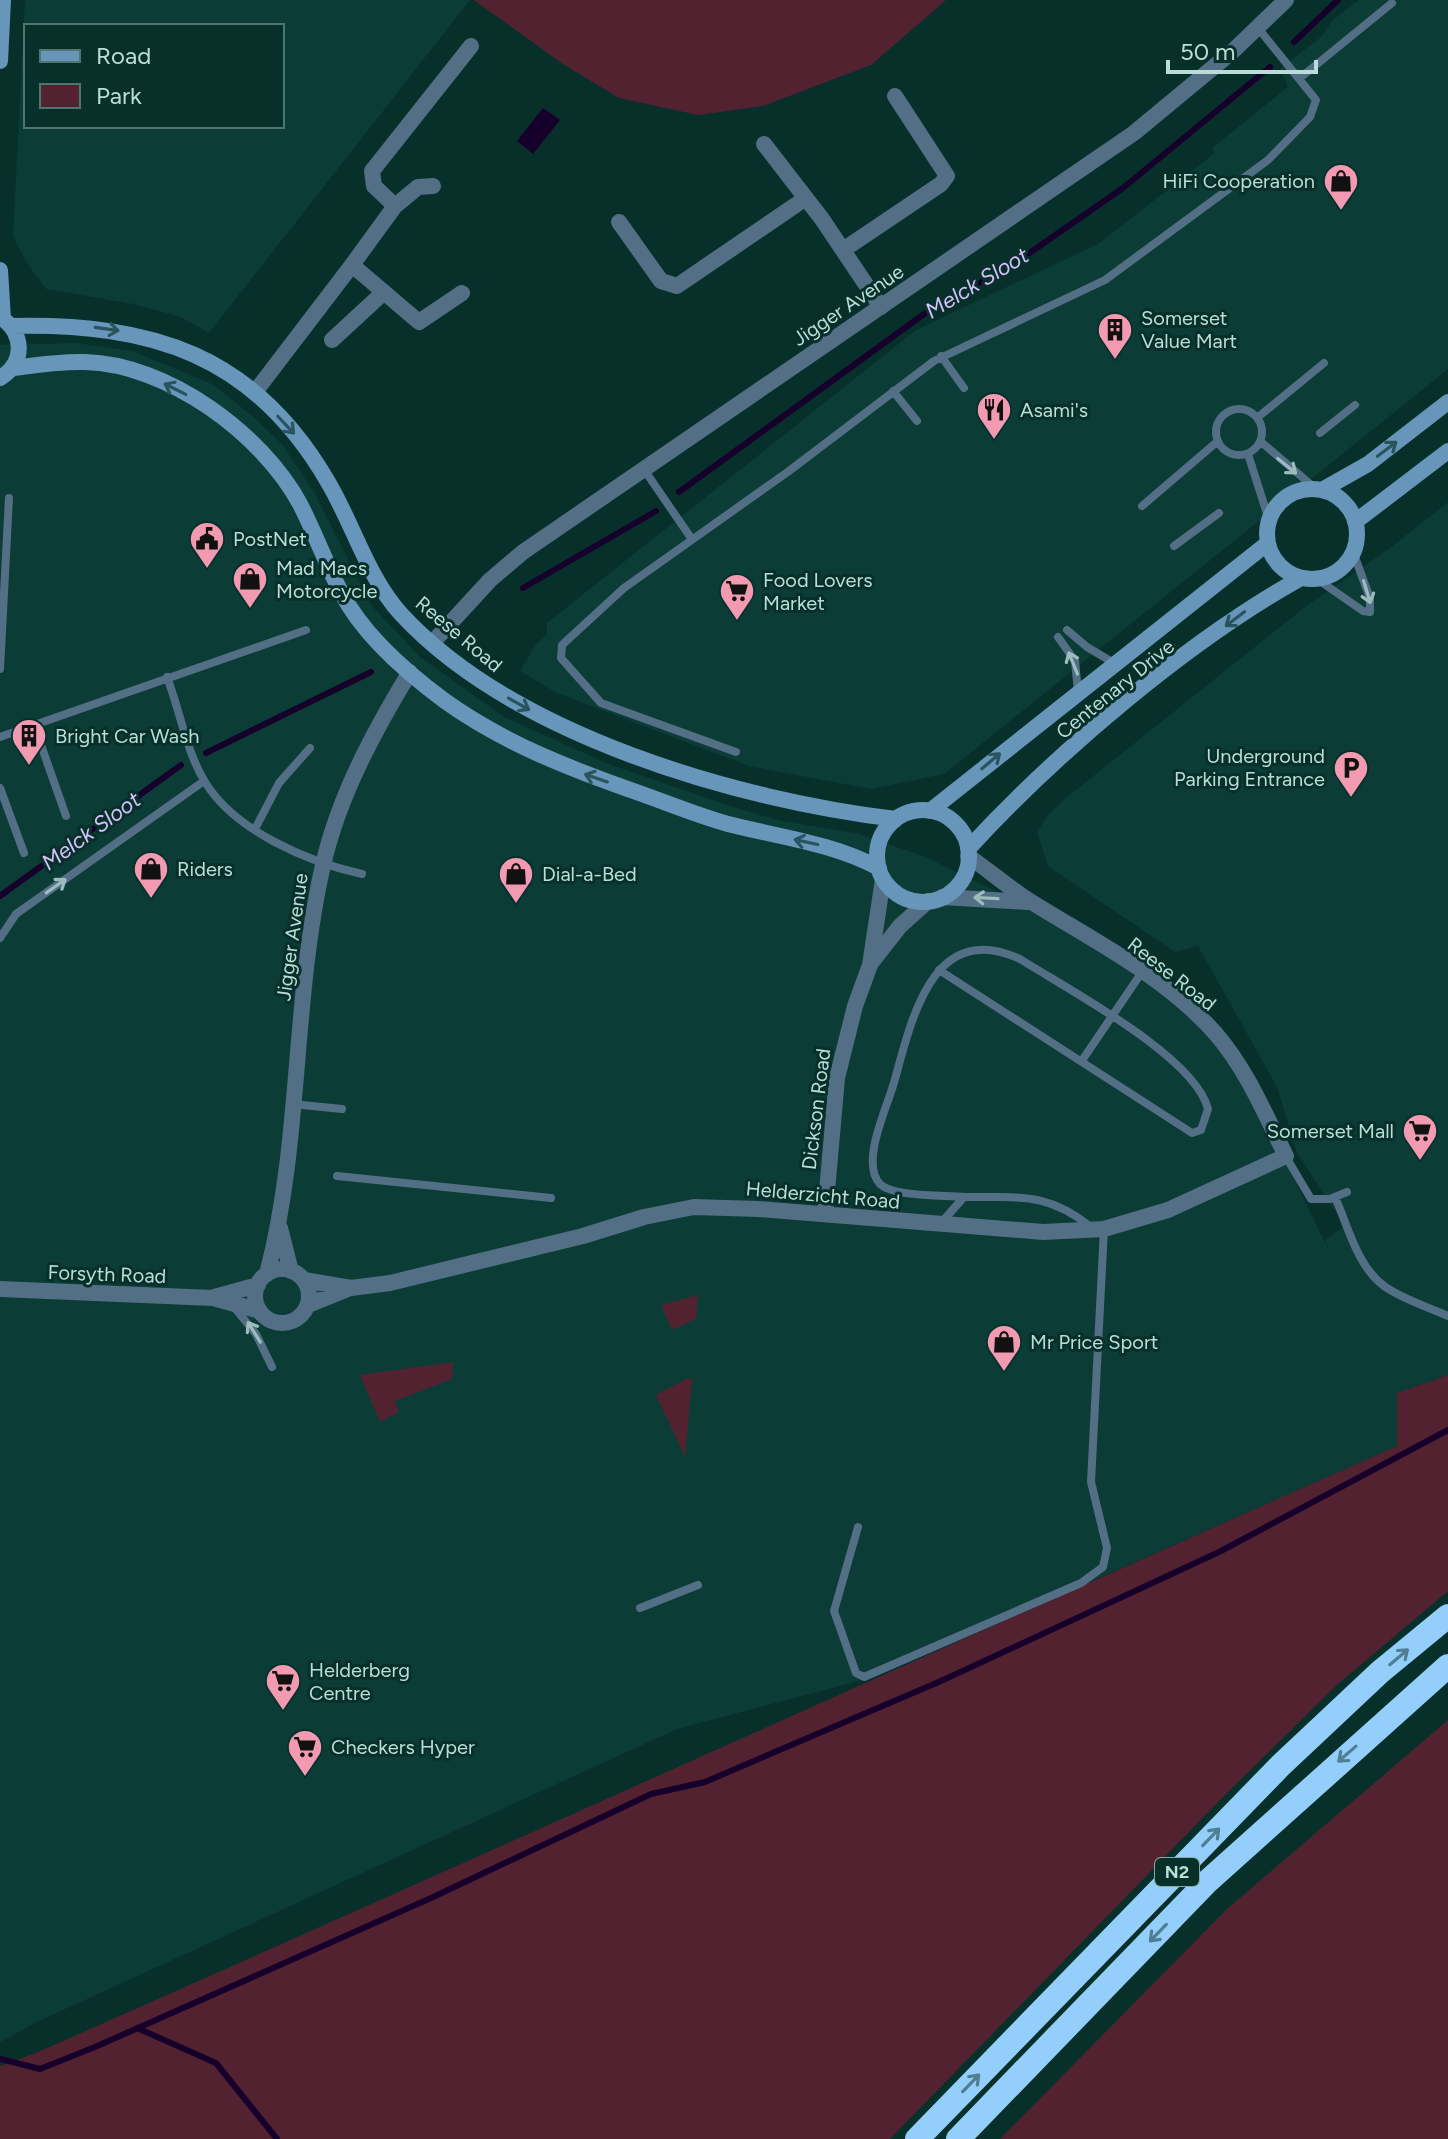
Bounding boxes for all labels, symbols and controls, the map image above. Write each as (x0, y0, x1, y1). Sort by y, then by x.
legend (24, 24, 284, 128)
scale bar (1168, 24, 1316, 74)
text: 50 m (1180, 37, 1236, 66)
text: Road (96, 41, 151, 70)
text: Park (96, 81, 142, 110)
shop icon: HiFi Cooperation (1322, 162, 1360, 212)
place label: HiFi Cooperation (1163, 169, 1315, 193)
water label: Melck Sloot (920, 241, 1034, 324)
street label: Jigger Avenue (788, 259, 908, 351)
place label: Somerset Value Mart (1141, 306, 1237, 353)
building icon: Somerset Value Mart (1096, 311, 1134, 361)
one-way arrow (94, 322, 119, 337)
one-way arrow (163, 380, 187, 396)
restaurant icon: Asami's (975, 391, 1013, 441)
place label: Asami's (1020, 398, 1088, 422)
one-way arrow (277, 414, 295, 434)
one-way arrow (1376, 441, 1398, 458)
one-way arrow (1276, 457, 1297, 475)
public building icon: PostNet (188, 520, 226, 570)
place label: PostNet (233, 527, 307, 551)
place label: Mad Macs Motorcycle (276, 556, 377, 603)
shop icon: Mad Macs Motorcycle (231, 560, 269, 610)
place label: Food Lovers Market (763, 568, 873, 615)
supermarket icon: Food Lovers Market (718, 572, 756, 622)
one-way arrow (1360, 578, 1375, 604)
street label: Reese Road (411, 591, 507, 677)
one-way arrow (1225, 610, 1246, 627)
street label: Centenary Drive (1051, 634, 1179, 744)
one-way arrow (1065, 651, 1079, 676)
one-way arrow (507, 696, 531, 712)
building icon: Bright Car Wash (10, 717, 48, 767)
place label: Bright Car Wash (55, 724, 199, 748)
place label: Underground Parking Entrance (1174, 744, 1325, 791)
parking icon: Underground Parking Entrance (1332, 749, 1370, 799)
one-way arrow (980, 752, 1001, 770)
one-way arrow (584, 770, 609, 784)
water label: Melck Sloot (36, 786, 146, 876)
one-way arrow (793, 834, 819, 849)
shop icon: Riders (132, 850, 170, 900)
shop icon: Dial-a-Bed (497, 855, 535, 905)
place label: Riders (177, 857, 233, 881)
place label: Dial-a-Bed (542, 862, 637, 886)
street label: Jigger Avenue (271, 872, 313, 1002)
one-way arrow (45, 877, 66, 894)
one-way arrow (973, 890, 1000, 905)
street label: Reese Road (1123, 932, 1221, 1016)
street label: Dickson Road (797, 1047, 835, 1171)
supermarket icon: Somerset Mall (1401, 1112, 1439, 1162)
place label: Somerset Mall (1267, 1119, 1394, 1143)
street label: Helderzicht Road (745, 1176, 901, 1214)
street label: Forsyth Road (47, 1260, 167, 1288)
one-way arrow (245, 1321, 261, 1344)
shop icon: Mr Price Sport (985, 1323, 1023, 1373)
place label: Mr Price Sport (1030, 1330, 1158, 1354)
one-way arrow (1388, 1648, 1408, 1666)
place label: Helderberg Centre (309, 1658, 410, 1705)
supermarket icon: Helderberg Centre (264, 1662, 302, 1712)
supermarket icon: Checkers Hyper (286, 1728, 324, 1778)
place label: Checkers Hyper (331, 1735, 475, 1759)
one-way arrow (1337, 1745, 1357, 1763)
one-way arrow (1201, 1828, 1220, 1847)
road number: N2 (1155, 1858, 1199, 1886)
one-way arrow (1149, 1922, 1168, 1942)
one-way arrow (961, 2074, 980, 2093)

